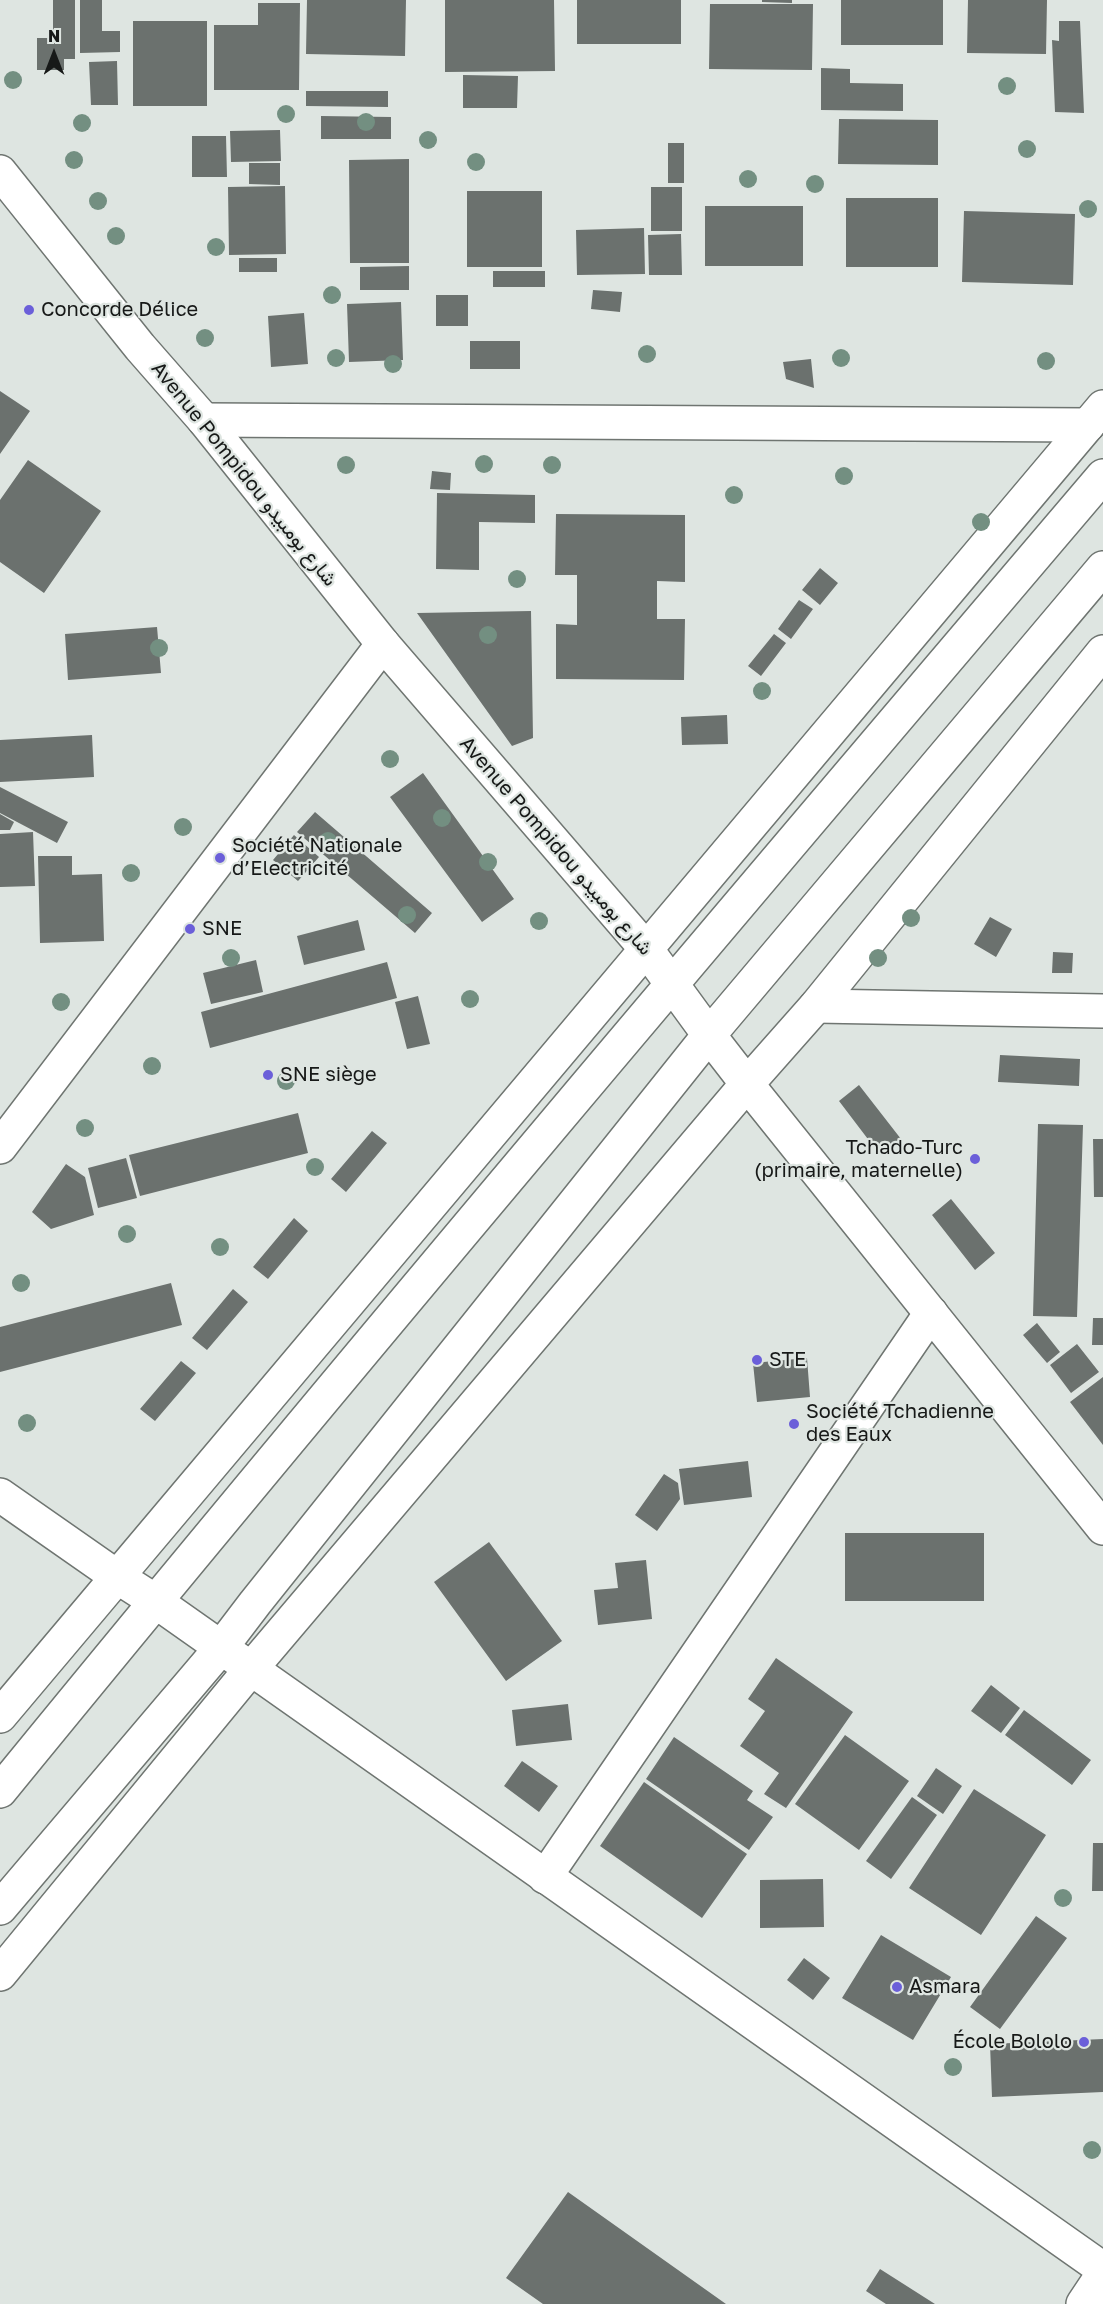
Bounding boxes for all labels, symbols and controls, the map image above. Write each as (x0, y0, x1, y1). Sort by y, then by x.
north arrow (24, 24, 84, 84)
text: N (48, 26, 60, 46)
place label: Concorde Délice (41, 298, 198, 322)
marker: Concorde Délice (22, 303, 36, 317)
street label: Avenue Pompidou شارع بومبيدو (146, 357, 342, 591)
street label: Avenue Pompidou شارع بومبيدو (455, 732, 657, 960)
place label: Société Nationale d’Electricité (232, 834, 402, 881)
marker: Société Nationale d’Electricité (213, 851, 227, 865)
place label: SNE (202, 917, 242, 941)
marker: SNE (183, 922, 197, 936)
place label: SNE siège (280, 1063, 377, 1087)
marker: SNE siège (261, 1068, 275, 1082)
place label: Tchado-Turc (primaire, maternelle) (754, 1136, 963, 1183)
marker: Tchado-Turc (primaire, maternelle) (968, 1152, 982, 1166)
place label: STE (769, 1348, 806, 1372)
marker: STE (750, 1353, 764, 1367)
place label: Société Tchadienne des Eaux (806, 1400, 994, 1447)
marker: Société Tchadienne des Eaux (787, 1417, 801, 1431)
place label: Asmara (909, 1975, 981, 1999)
marker: Asmara (890, 1980, 904, 1994)
place label: École Bololo (953, 2030, 1072, 2054)
marker: École Bololo (1077, 2035, 1091, 2049)

